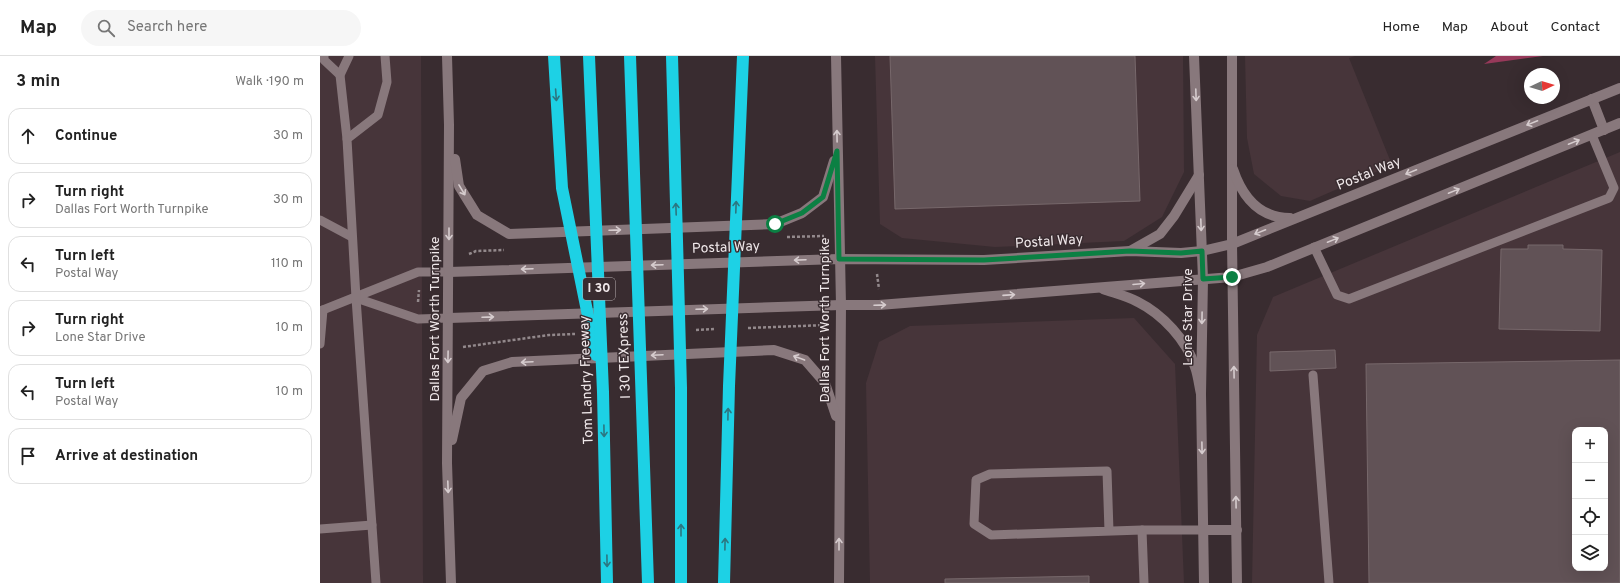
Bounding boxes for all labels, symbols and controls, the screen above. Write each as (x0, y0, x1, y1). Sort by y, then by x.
search box (81, 10, 361, 46)
text: Map (20, 16, 57, 40)
icon: search (95, 17, 117, 39)
text: Search here (127, 18, 207, 37)
text: Home (1383, 19, 1420, 36)
text: Map (1442, 19, 1468, 36)
text: About (1490, 19, 1529, 36)
text: Contact (1551, 19, 1600, 36)
north arrow (1524, 68, 1560, 104)
text: 3 min (16, 71, 60, 93)
text: Walk · 190 m (235, 74, 304, 90)
one-way arrow (553, 88, 560, 101)
one-way arrow (1192, 88, 1200, 101)
one-way arrow (1526, 120, 1538, 127)
icon: ahead (17, 125, 39, 147)
text: Continue (55, 127, 117, 146)
text: 30 m (273, 128, 303, 144)
one-way arrow (833, 130, 841, 143)
one-way arrow (1568, 137, 1580, 145)
street label: Postal Way (1334, 153, 1404, 195)
one-way arrow (1406, 168, 1418, 176)
text: Turn right (55, 183, 124, 202)
one-way arrow (458, 185, 466, 196)
one-way arrow (1447, 186, 1459, 194)
icon: right (17, 189, 39, 211)
text: 30 m (273, 192, 303, 208)
one-way arrow (733, 201, 740, 214)
text: Dallas Fort Worth Turnpike (55, 202, 208, 218)
one-way arrow (672, 203, 680, 216)
route start (766, 215, 784, 233)
one-way arrow (1197, 218, 1205, 231)
one-way arrow (608, 226, 621, 233)
one-way arrow (445, 227, 453, 240)
one-way arrow (1255, 229, 1267, 237)
street label: Postal Way (1014, 231, 1084, 253)
one-way arrow (1327, 235, 1339, 243)
street label: Dallas Fort Worth Turnpike (427, 236, 444, 402)
street label: Dallas Fort Worth Turnpike (817, 237, 834, 403)
street label: Postal Way (692, 238, 760, 258)
text: Turn left (55, 247, 115, 266)
icon: left (17, 253, 39, 275)
text: 110 m (271, 256, 303, 272)
one-way arrow (794, 256, 807, 264)
one-way arrow (651, 261, 664, 269)
text: Postal Way (55, 266, 118, 282)
one-way arrow (521, 266, 534, 273)
street label: Lone Star Drive (1180, 268, 1197, 366)
route end (1223, 268, 1241, 286)
road number: I 30 (583, 278, 615, 300)
one-way arrow (1132, 281, 1145, 288)
one-way arrow (1002, 291, 1015, 298)
one-way arrow (873, 301, 886, 308)
one-way arrow (695, 306, 708, 313)
text: Turn right (55, 311, 124, 330)
one-way arrow (1199, 311, 1206, 324)
one-way arrow (481, 313, 494, 320)
street label: I 30 TEXpress (615, 313, 635, 399)
street label: Tom Landry Freeway (576, 315, 598, 445)
icon: right (17, 317, 39, 339)
text: 10 m (276, 320, 303, 336)
text: Lone Star Drive (55, 330, 145, 346)
one-way arrow (444, 350, 452, 363)
one-way arrow (651, 352, 664, 359)
one-way arrow (794, 354, 806, 362)
one-way arrow (521, 358, 534, 365)
one-way arrow (1230, 366, 1238, 379)
text: Turn left (55, 375, 115, 394)
icon: left (17, 381, 39, 403)
text: 10 m (276, 384, 303, 400)
text: Postal Way (55, 394, 118, 410)
one-way arrow (724, 408, 732, 421)
one-way arrow (600, 424, 608, 437)
map controls (1572, 427, 1608, 571)
button: + (1572, 427, 1608, 463)
one-way arrow (1198, 441, 1206, 454)
icon: arrive (17, 445, 39, 467)
text: Arrive at destination (55, 447, 198, 466)
button: − (1572, 463, 1608, 499)
one-way arrow (444, 480, 452, 493)
one-way arrow (1233, 496, 1240, 509)
button: locate (1572, 499, 1608, 535)
one-way arrow (677, 524, 685, 537)
button: layers (1572, 535, 1608, 571)
one-way arrow (721, 538, 729, 551)
one-way arrow (835, 538, 843, 551)
one-way arrow (603, 554, 611, 567)

